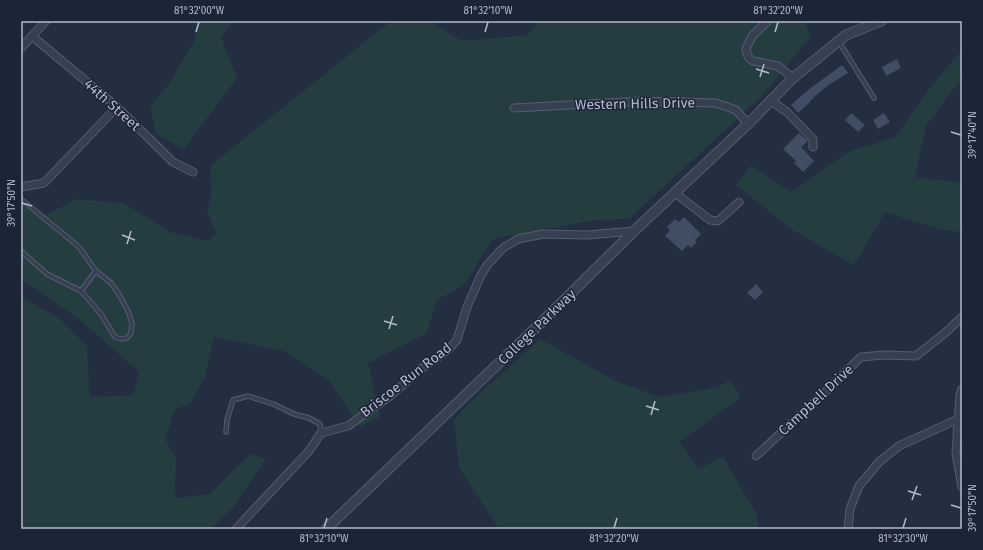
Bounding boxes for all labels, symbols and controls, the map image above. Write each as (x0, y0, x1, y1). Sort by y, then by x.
text: 81°32'00"W (174, 5, 225, 17)
text: 81°32'10"W (464, 5, 513, 17)
text: 81°32'20"W (753, 5, 803, 17)
street label: 44th Street (80, 75, 144, 135)
street label: Western Hills Drive (575, 94, 695, 114)
text: 39°17'40"N (967, 111, 979, 159)
text: 39°17'50"N (6, 179, 18, 227)
street label: College Parkway (495, 286, 580, 368)
street label: Briscoe Run Road (357, 339, 455, 421)
street label: Campbell Drive (775, 361, 857, 439)
text: 39°17'50"N (967, 484, 979, 532)
text: 81°32'10"W (300, 533, 349, 545)
text: 81°32'20"W (589, 533, 639, 545)
text: 81°32'30"W (878, 533, 928, 545)

